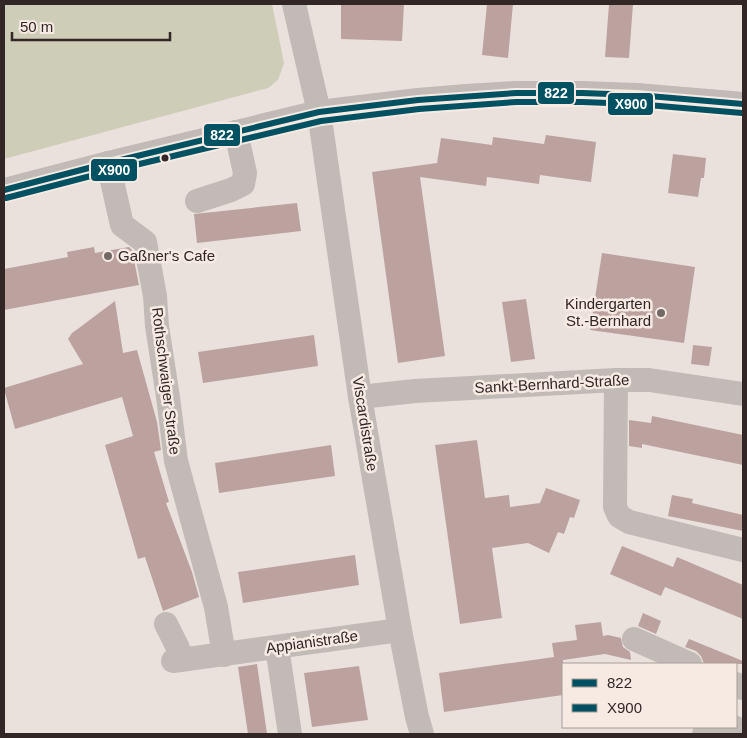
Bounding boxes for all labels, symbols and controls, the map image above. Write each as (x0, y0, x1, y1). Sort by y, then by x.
scale bar (12, 10, 170, 42)
text: 50 m (20, 18, 53, 35)
line badge: 822 (537, 81, 575, 105)
text: 822 (544, 85, 568, 101)
line badge: X900 (607, 92, 654, 116)
text: X900 (615, 96, 648, 112)
line badge: 822 (203, 123, 241, 147)
text: 822 (210, 127, 234, 143)
unlabelled marker (160, 153, 170, 163)
line badge: X900 (90, 158, 138, 182)
text: X900 (98, 162, 131, 178)
place label: Gaßner's Cafe (118, 247, 215, 264)
marker: Gaßner's Cafe (102, 250, 114, 262)
place label: Kindergarten St.-Bernhard (565, 295, 651, 329)
street label: Rothschwaiger Straße (149, 306, 184, 456)
marker: Kindergarten St.-Bernhard (655, 307, 667, 319)
street label: Sankt-Bernhard-Straße (474, 371, 630, 396)
street label: Viscardistraße (350, 375, 381, 472)
street label: Appianistraße (265, 627, 359, 656)
legend (562, 663, 737, 728)
text: 822 (607, 674, 632, 691)
text: X900 (607, 699, 642, 716)

